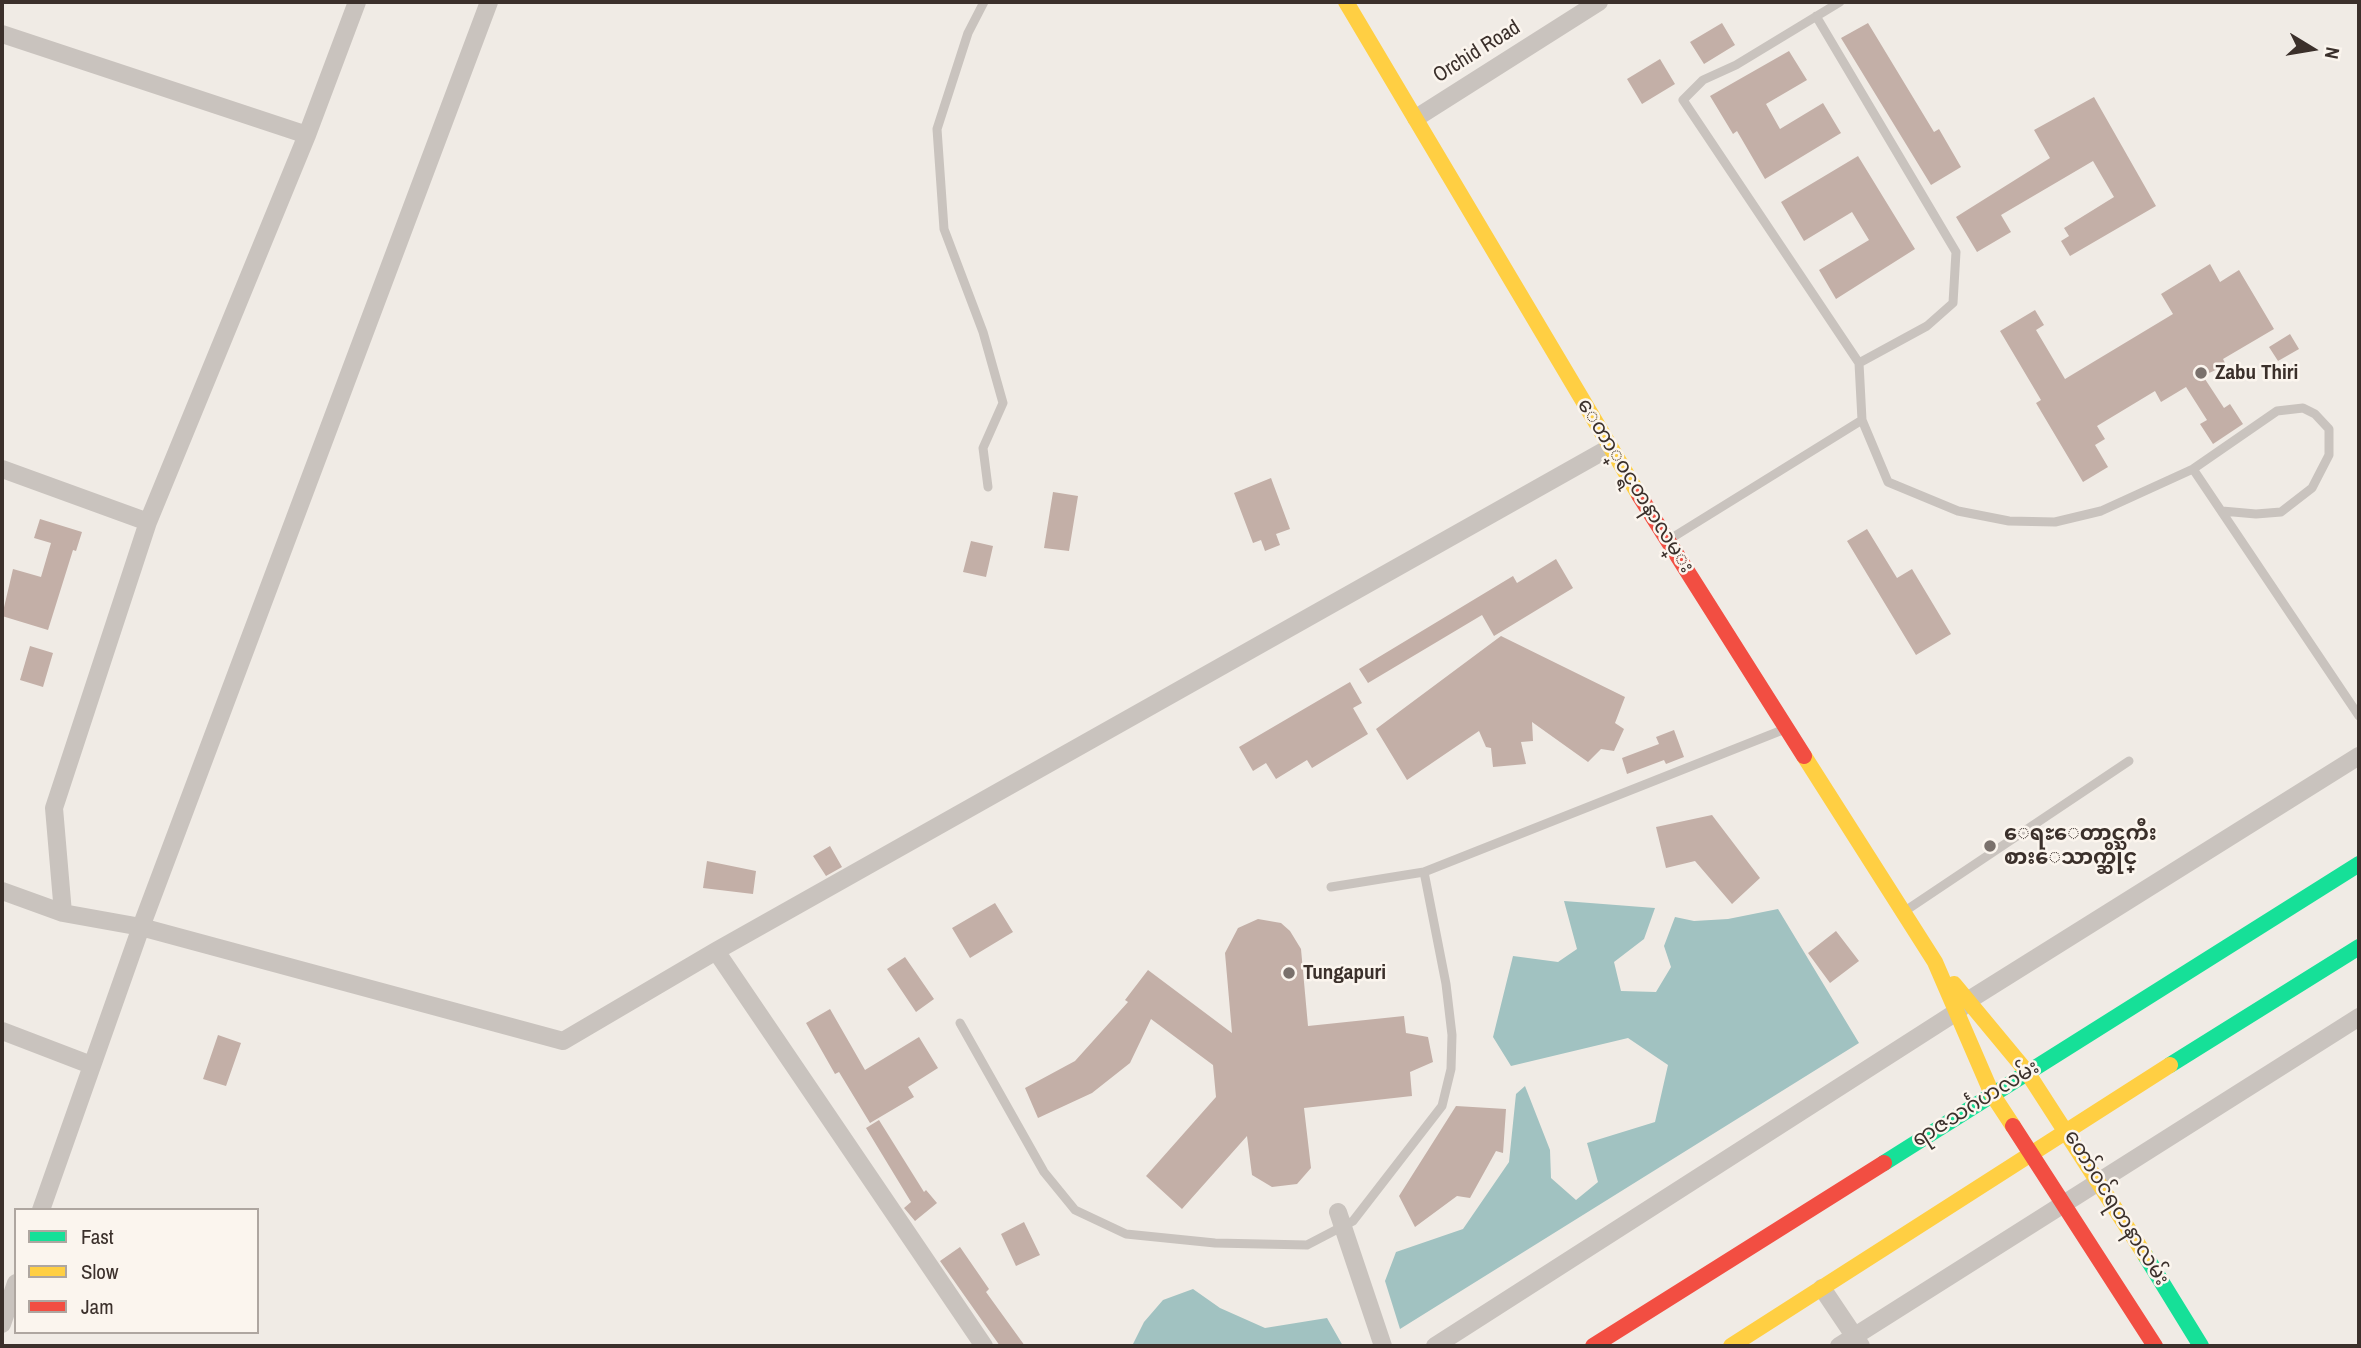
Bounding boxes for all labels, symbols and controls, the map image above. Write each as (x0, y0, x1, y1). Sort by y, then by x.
north arrow (2277, 14, 2347, 84)
street label: Orchid Road (1429, 15, 1525, 89)
text: N (2319, 45, 2346, 61)
place label: Zabu Thiri (2215, 360, 2298, 386)
marker: Zabu Thiri (2193, 365, 2209, 381)
street label: ေတာ္၀င္ရတနာလမ္း (1571, 394, 1699, 578)
place label: ေရႊေတာင္ႀကီး စားေသာက္ဆိုင္ (2004, 821, 2157, 871)
marker: ေရႊေတာင္ႀကီး စားေသာက္ဆိုင္ (1982, 838, 1998, 854)
place label: Tungapuri (1303, 960, 1386, 986)
marker: Tungapuri (1281, 965, 1297, 981)
street label: ရာဇသင်္ဂဟလမ်း (1908, 1055, 2044, 1153)
street label: တော်ဝင်ရတနာလမ်း (2058, 1126, 2174, 1290)
legend (14, 1208, 259, 1334)
text: Fast (81, 1222, 114, 1251)
text: Slow (81, 1257, 118, 1286)
text: Jam (81, 1292, 114, 1321)

